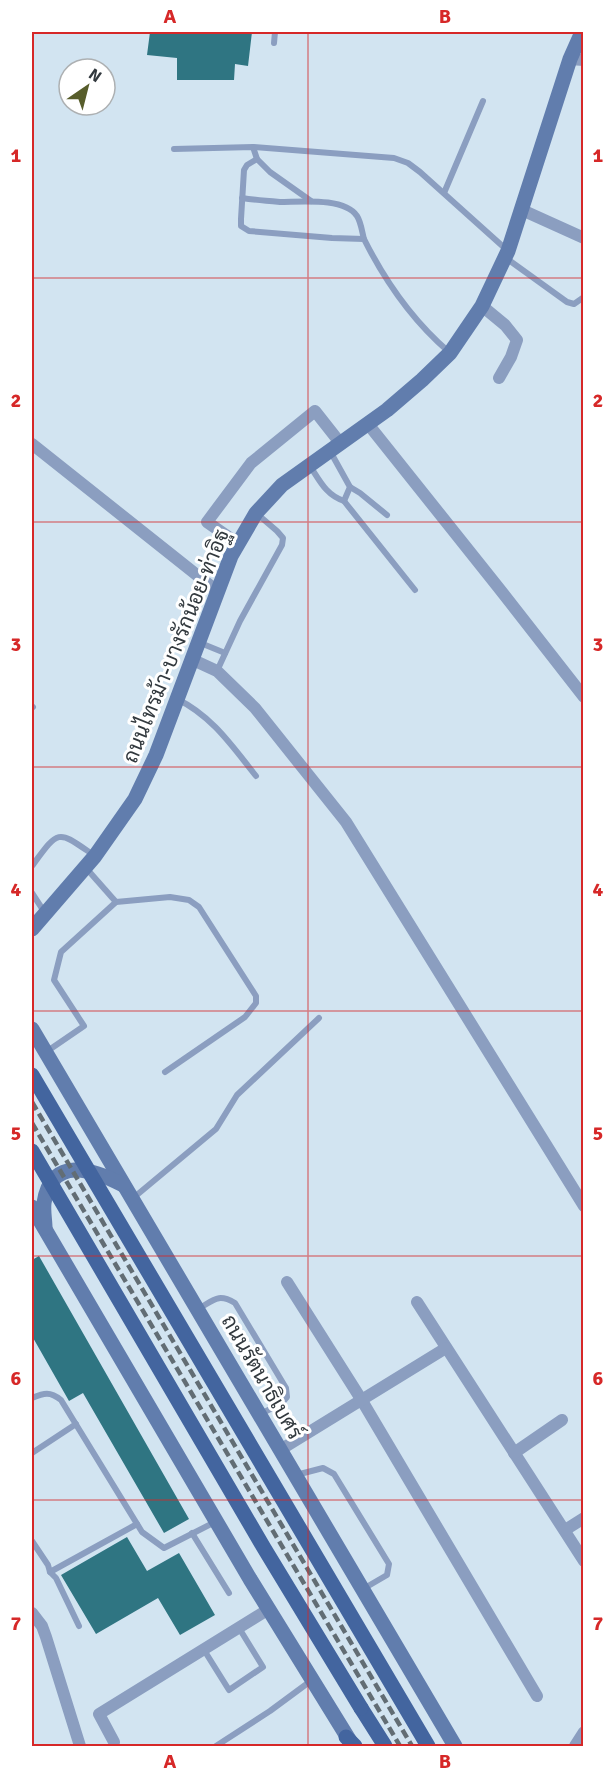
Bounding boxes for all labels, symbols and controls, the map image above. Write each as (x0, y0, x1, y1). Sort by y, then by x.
text: A (164, 4, 177, 29)
text: B (439, 4, 451, 29)
north arrow (57, 57, 117, 117)
text: N (85, 64, 105, 87)
text: 1 (11, 143, 22, 168)
text: 1 (593, 143, 604, 168)
text: 2 (11, 388, 21, 413)
text: 2 (593, 388, 603, 413)
street label: ถนนไทรม้า-บางรักน้อย-ท่าอิฐ (117, 525, 235, 767)
text: 3 (11, 632, 21, 657)
text: 3 (593, 632, 603, 657)
text: 4 (11, 877, 22, 902)
text: 4 (593, 877, 604, 902)
text: 5 (11, 1121, 21, 1146)
text: 5 (593, 1121, 603, 1146)
street label: ถนนรัตนาธิเบศร์ (216, 1310, 309, 1444)
text: 6 (11, 1366, 22, 1391)
text: 6 (593, 1366, 604, 1391)
text: 7 (11, 1611, 22, 1636)
text: 7 (593, 1611, 604, 1636)
text: A (164, 1749, 177, 1774)
text: B (439, 1749, 451, 1774)

